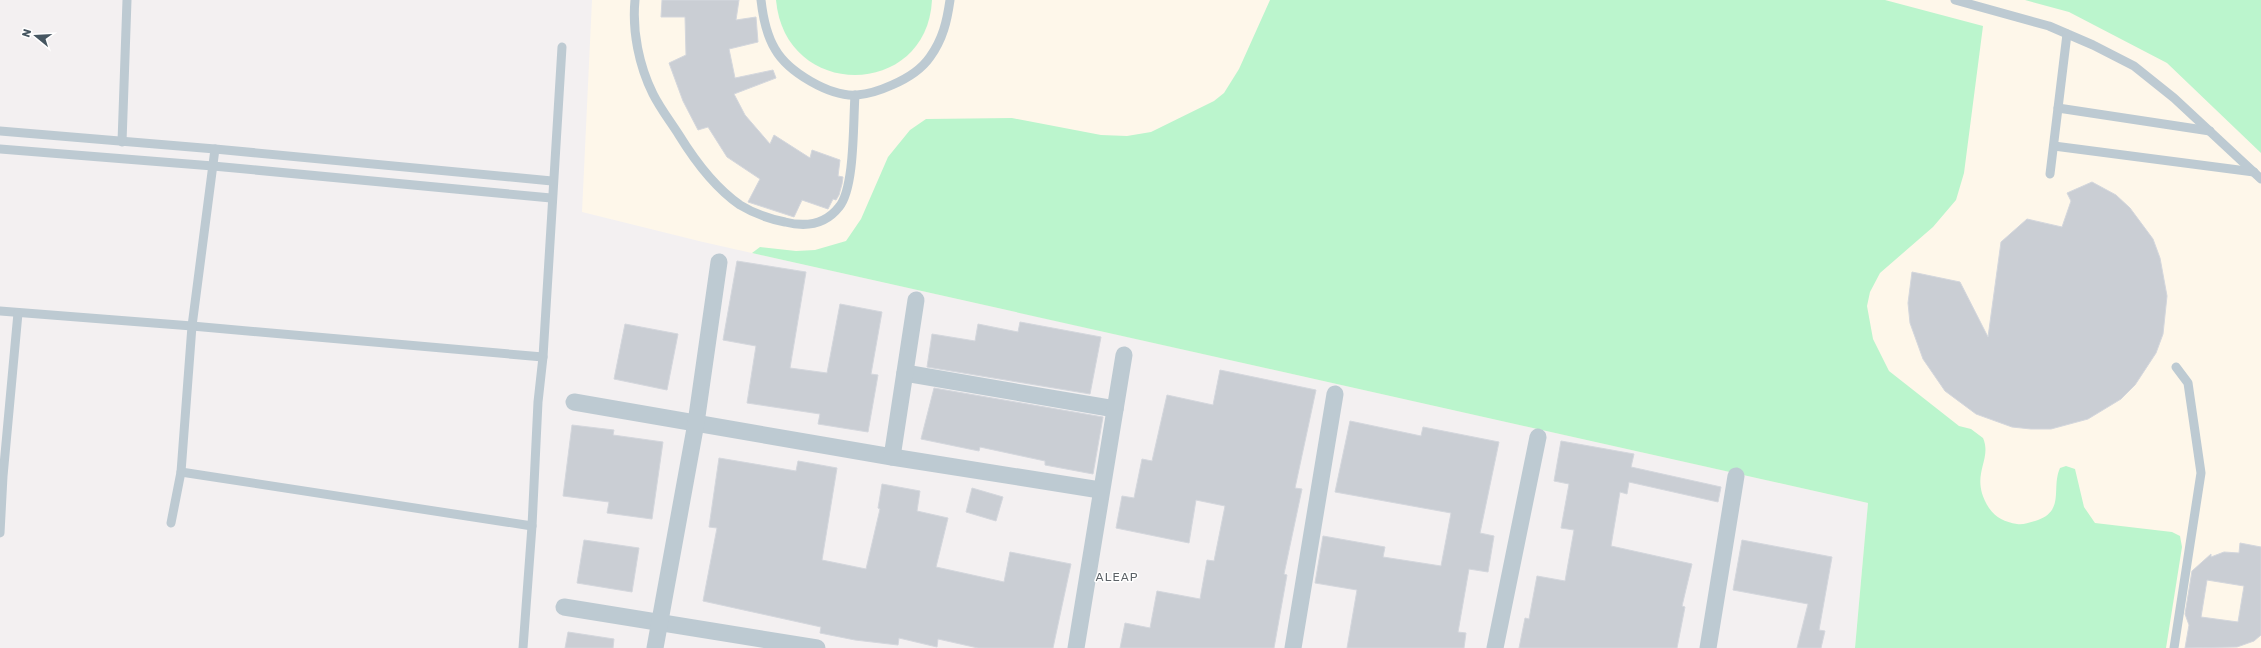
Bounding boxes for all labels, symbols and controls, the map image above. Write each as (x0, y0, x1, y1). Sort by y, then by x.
north arrow (16, 16, 56, 56)
text: N (20, 27, 34, 39)
district label: ALEAP (1096, 570, 1138, 584)

